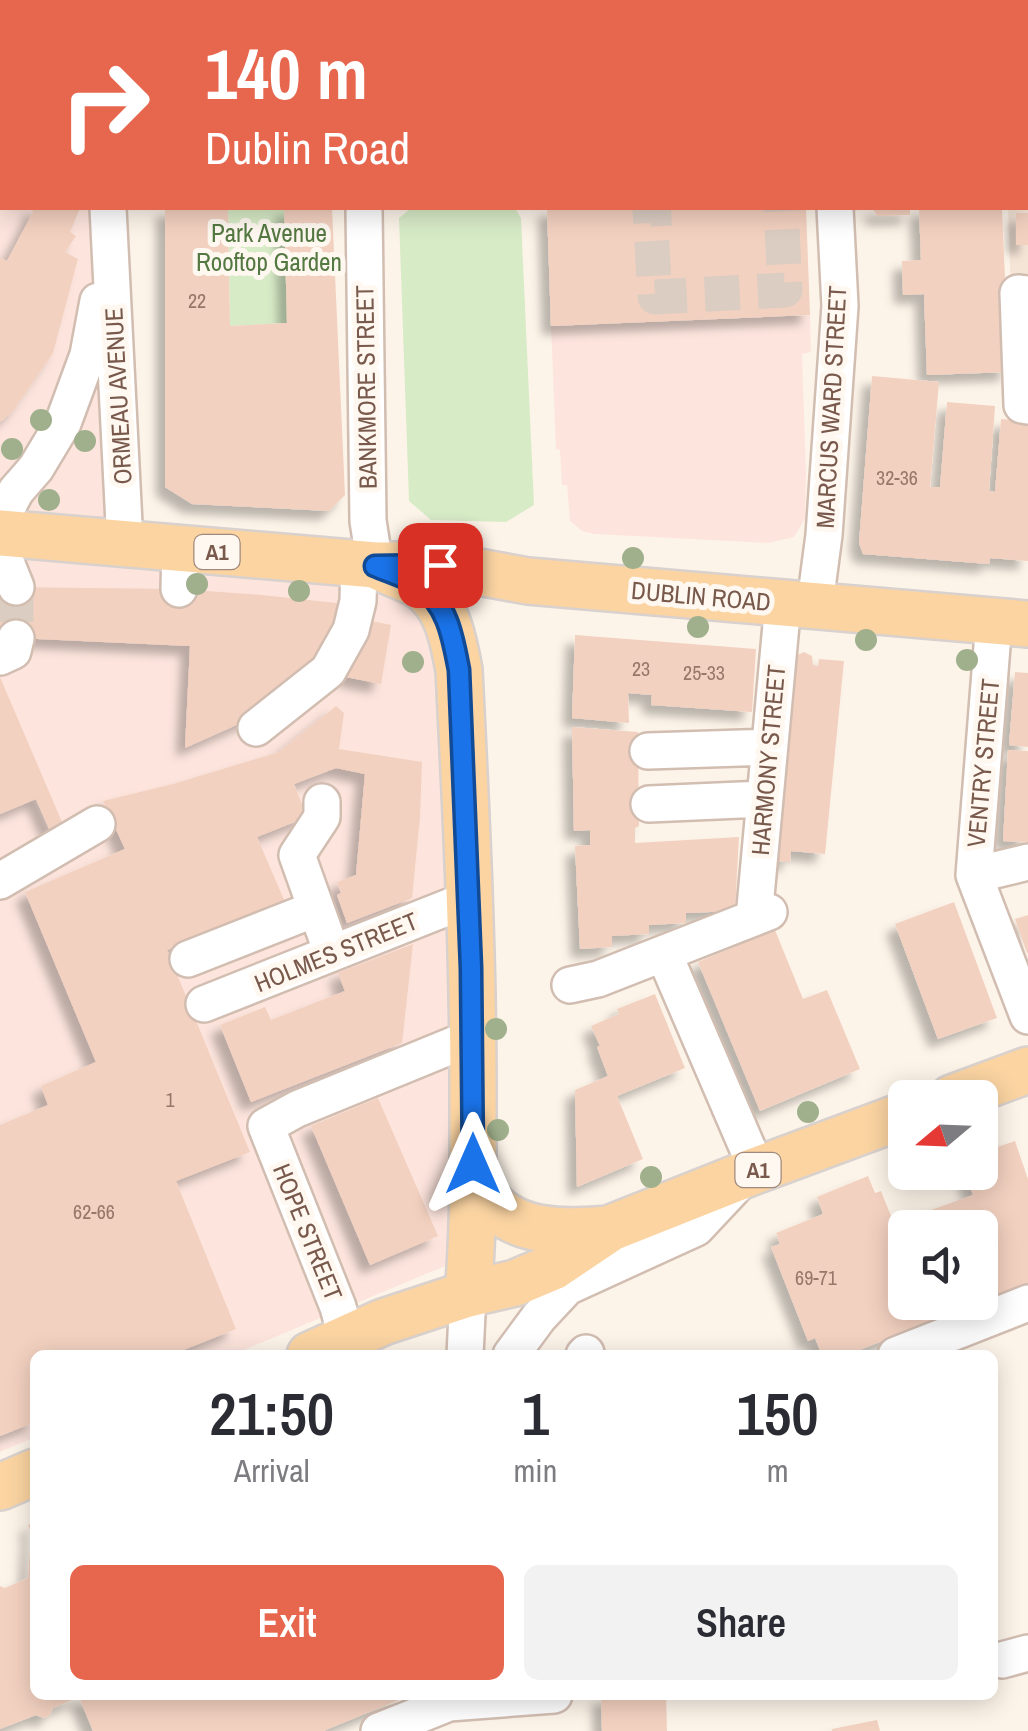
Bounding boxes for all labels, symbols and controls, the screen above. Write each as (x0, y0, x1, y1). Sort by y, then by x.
text: 140 m (205, 27, 368, 121)
icon: right (40, 40, 170, 170)
text: Dublin Road (205, 117, 410, 178)
park label: Park Avenue Rooftop Garden (196, 216, 342, 279)
street label: BANKMORE STREET (347, 284, 385, 489)
street label: MARCUS WARD STREET (808, 284, 854, 529)
house number: 22 (188, 287, 206, 314)
street label: ORMEAU AVENUE (96, 307, 140, 485)
house number: 32-36 (876, 464, 918, 491)
pin (398, 523, 483, 608)
road number: A1 (194, 535, 240, 569)
icon: arrive (413, 538, 468, 593)
street label: DUBLIN ROAD (630, 573, 772, 619)
house number: 23 (632, 655, 650, 682)
house number: 25-33 (683, 659, 725, 686)
street label: HARMONY STREET (743, 663, 793, 857)
street label: VENTRY STREET (959, 677, 1007, 849)
street label: HOLMES STREET (249, 904, 423, 1000)
north arrow (888, 1080, 998, 1190)
map controls (888, 1080, 998, 1320)
house number: 1 (165, 1086, 175, 1113)
position arrow (421, 1112, 525, 1216)
road number: A1 (736, 1153, 780, 1187)
street label: HOPE STREET (265, 1159, 351, 1306)
house number: 62-66 (73, 1198, 115, 1225)
button: sound (888, 1210, 998, 1320)
house number: 69-71 (795, 1264, 837, 1291)
text: 21:50 (209, 1373, 334, 1454)
text: 1 (522, 1373, 549, 1454)
text: 150 (737, 1373, 819, 1454)
text: Arrival (234, 1449, 310, 1492)
text: min (514, 1449, 557, 1492)
text: m (767, 1449, 789, 1492)
button: Exit (70, 1565, 504, 1680)
button: Share (524, 1565, 958, 1680)

